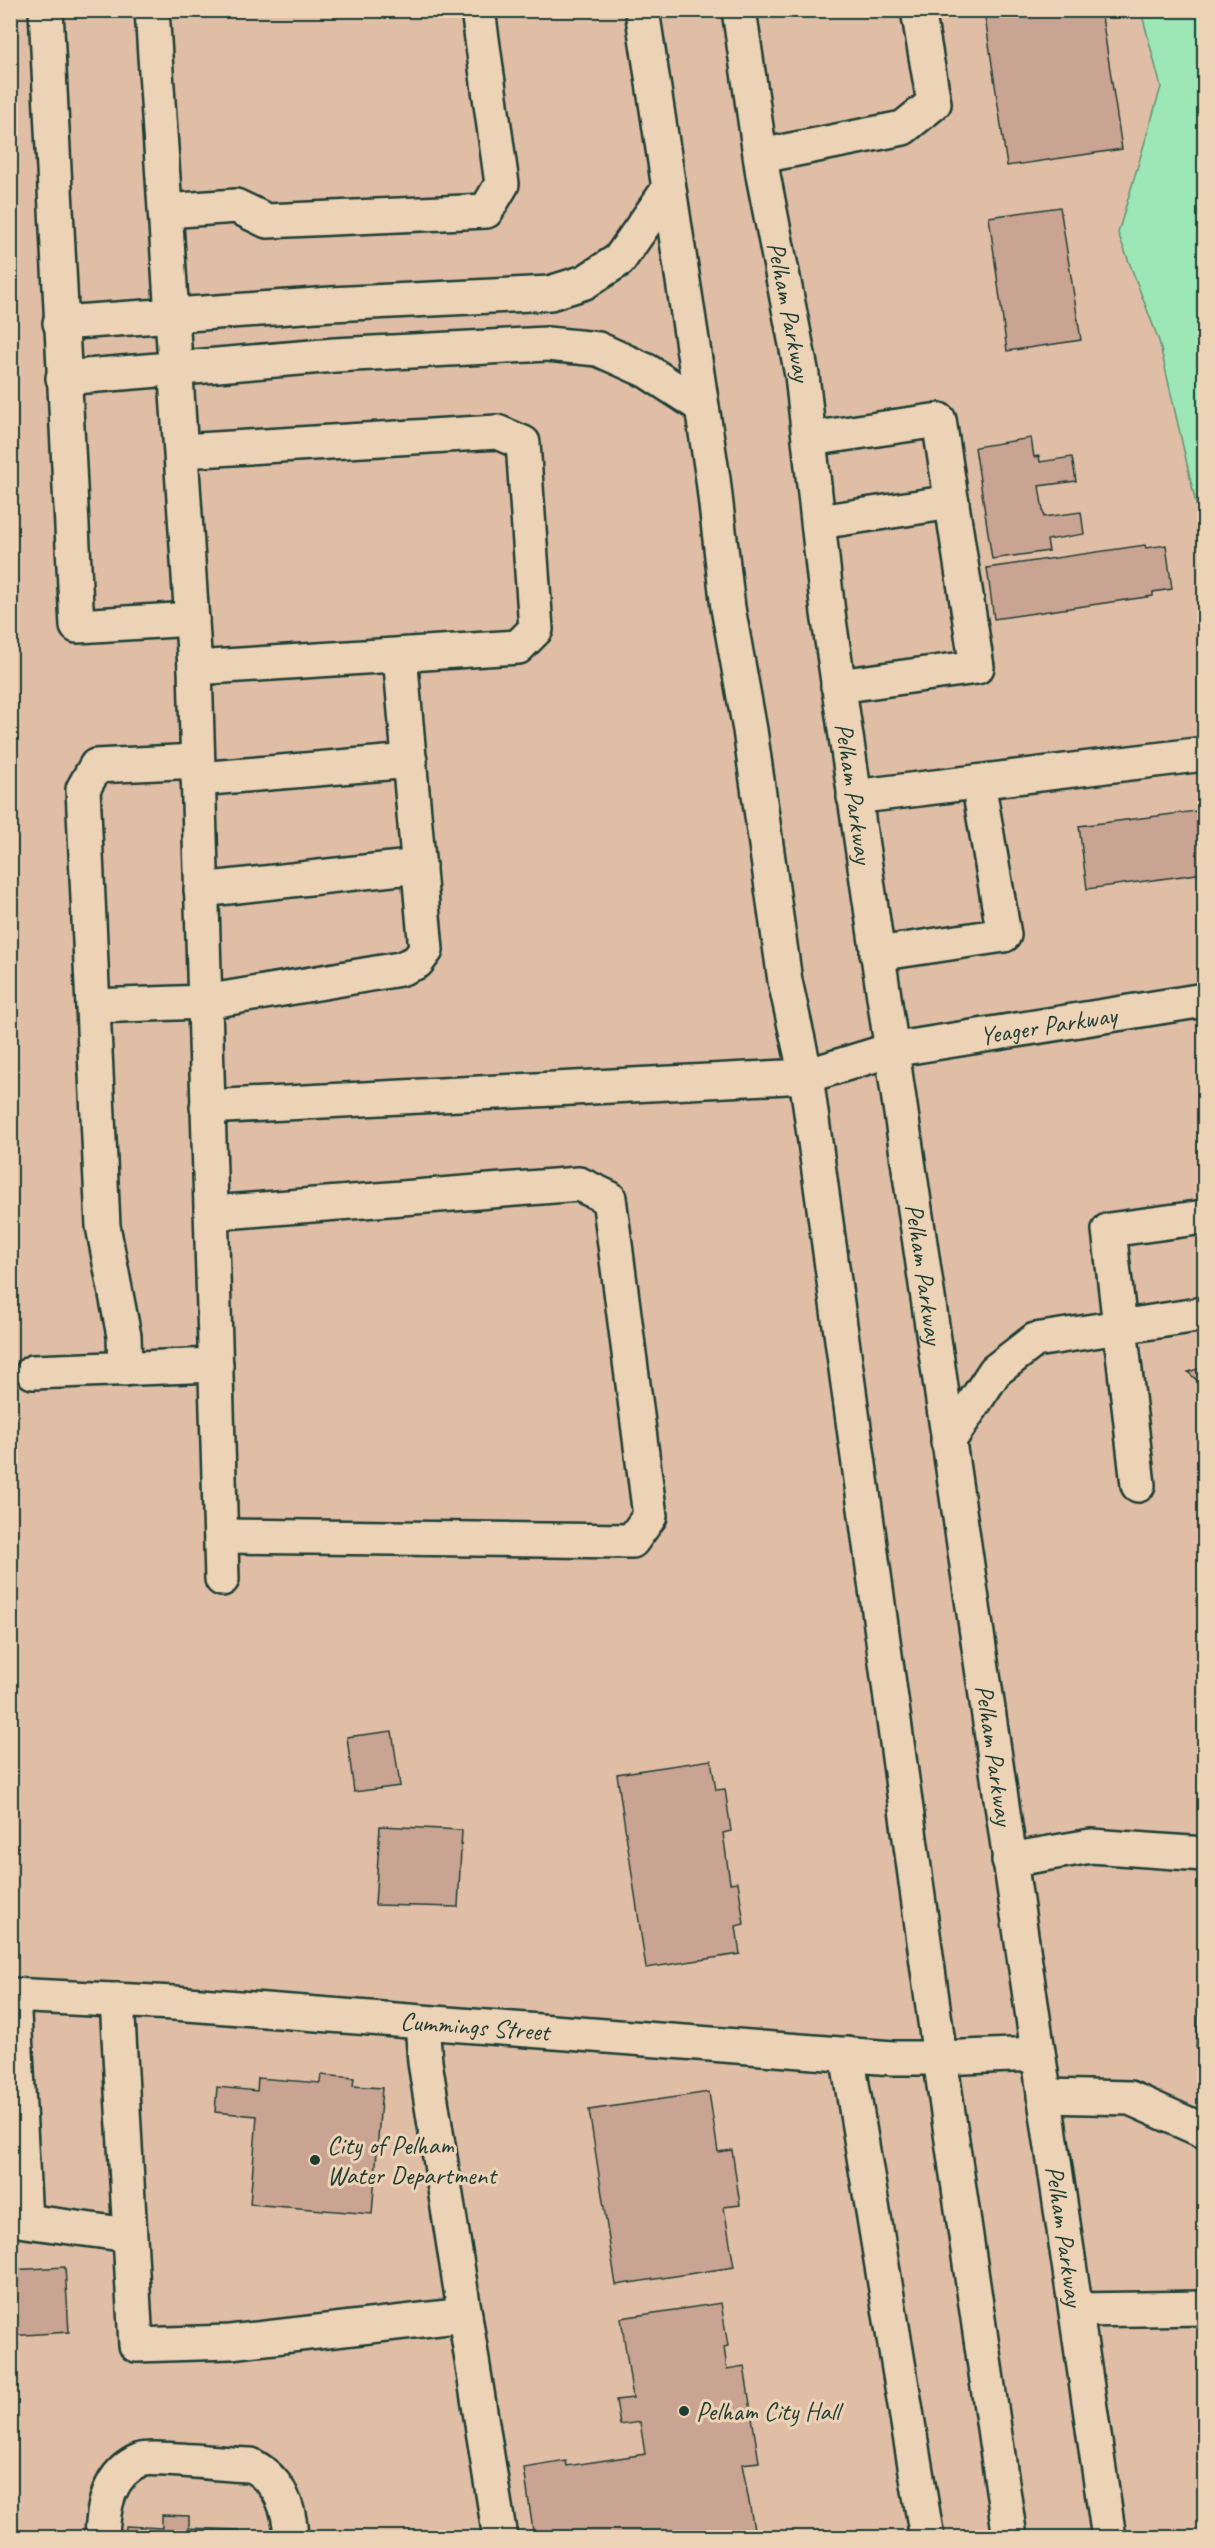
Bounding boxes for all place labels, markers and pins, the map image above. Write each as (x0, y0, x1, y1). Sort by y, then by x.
place label: City of Pelham Water Department (327, 2129, 498, 2192)
marker: City of Pelham Water Department (308, 2153, 322, 2167)
place label: Pelham City Hall (696, 2395, 844, 2428)
marker: Pelham City Hall (677, 2404, 691, 2418)

